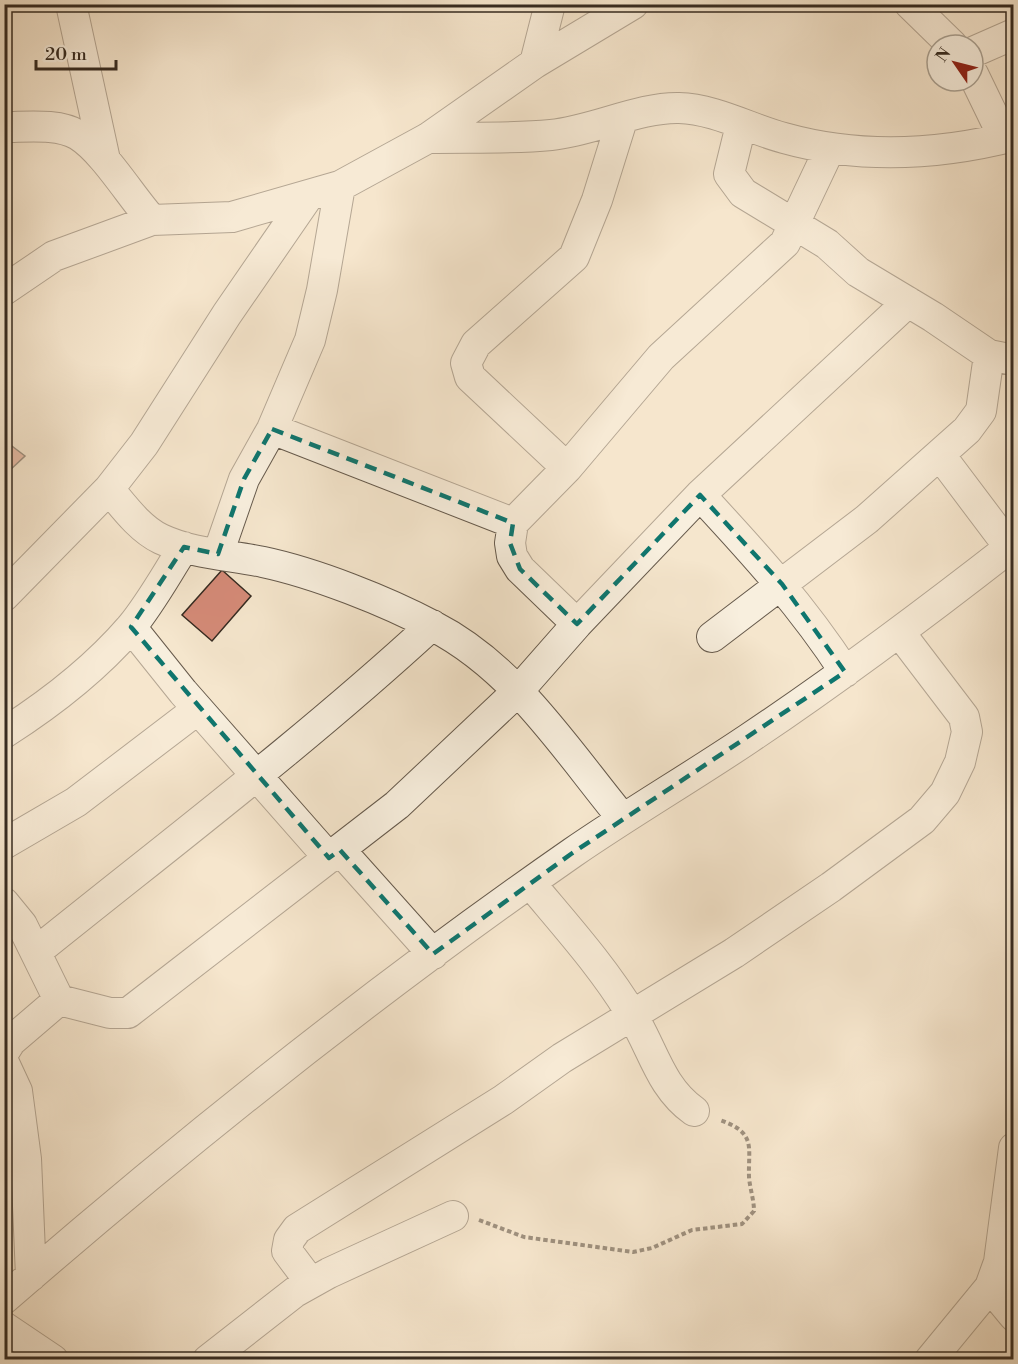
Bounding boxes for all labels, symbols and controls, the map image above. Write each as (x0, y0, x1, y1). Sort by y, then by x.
scale bar (36, 33, 116, 71)
north arrow (925, 33, 985, 93)
text: 20 m (45, 43, 87, 66)
text: N (932, 44, 956, 66)

